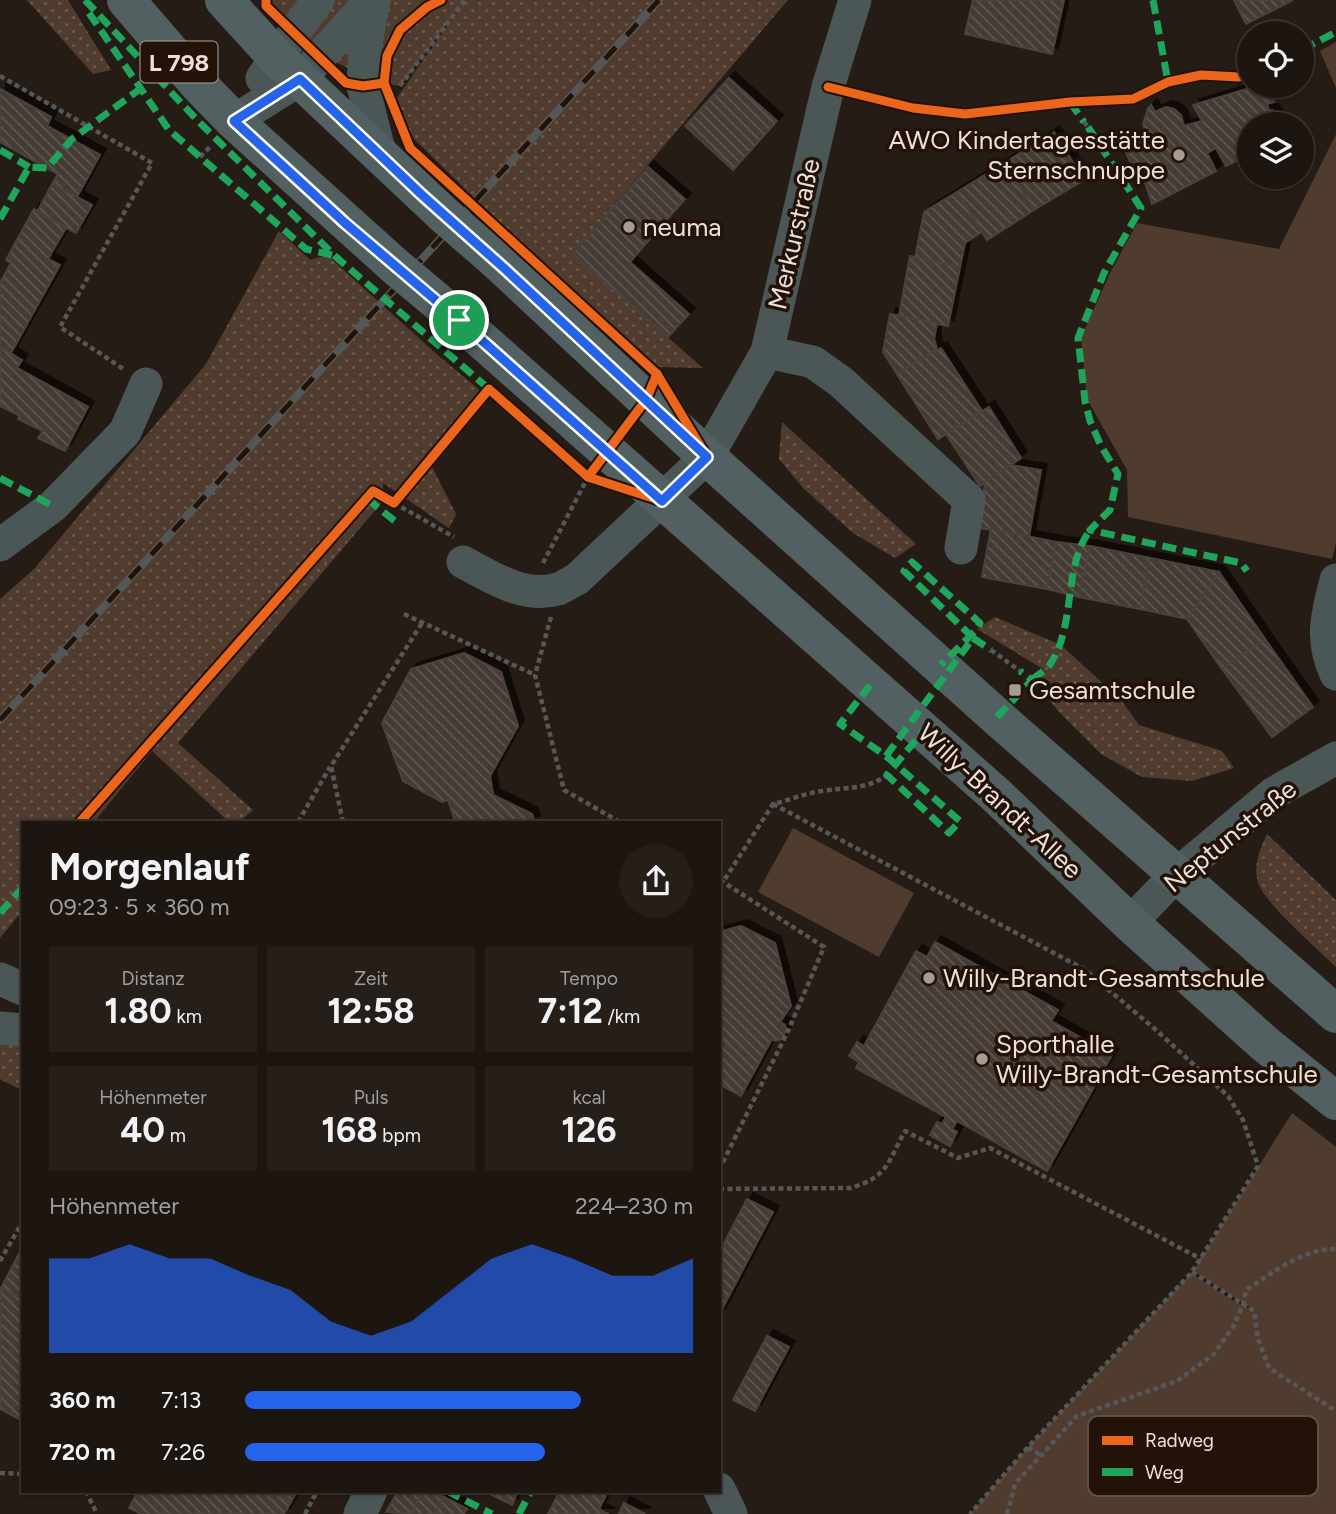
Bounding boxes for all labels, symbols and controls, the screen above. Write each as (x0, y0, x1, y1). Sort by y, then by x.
map controls (1237, 21, 1314, 189)
button: locate (1237, 21, 1314, 98)
road number: L 798 (140, 42, 218, 82)
button: layers (1237, 112, 1314, 189)
place label: AWO Kindertagesstätte Sternschnuppe (889, 124, 1165, 186)
marker: AWO Kindertagesstätte Sternschnuppe (1171, 147, 1187, 163)
street label: Merkurstraße (761, 155, 827, 313)
place label: neuma (643, 211, 722, 243)
marker: neuma (621, 219, 637, 235)
pin (429, 290, 489, 350)
icon: arrive (440, 301, 478, 339)
place label: Gesamtschule (1029, 674, 1195, 706)
marker: Gesamtschule (1007, 682, 1023, 698)
street label: Willy-Brandt-Allee (911, 717, 1089, 885)
street label: Neptunstraße (1157, 773, 1303, 899)
text: Morgenlauf (49, 844, 250, 890)
button: share (619, 844, 693, 918)
text: 09:23 · 5 × 360 m (49, 893, 230, 921)
place label: Willy-Brandt-Gesamtschule (943, 962, 1265, 994)
text: Distanz (121, 967, 185, 990)
text: Zeit (354, 967, 388, 990)
text: Tempo (560, 967, 618, 990)
marker: Willy-Brandt-Gesamtschule (921, 970, 937, 986)
text: 1.80 (104, 990, 172, 1032)
text: 12:58 (327, 990, 415, 1032)
text: 7:12 (538, 990, 603, 1032)
text: km (172, 1005, 202, 1028)
text: /km (603, 1005, 640, 1028)
place label: Sporthalle Willy-Brandt-Gesamtschule (996, 1028, 1318, 1090)
marker: Sporthalle Willy-Brandt-Gesamtschule (974, 1051, 990, 1067)
text: Höhenmeter (99, 1086, 207, 1109)
text: Puls (354, 1086, 388, 1109)
text: kcal (572, 1086, 606, 1109)
text: 40 (120, 1109, 165, 1151)
text: 168 (321, 1109, 378, 1151)
text: 126 (561, 1109, 617, 1151)
text: m (165, 1124, 186, 1147)
text: bpm (378, 1124, 421, 1147)
text: Höhenmeter (49, 1192, 179, 1220)
text: 224–230 m (575, 1192, 693, 1220)
text: 360 m (49, 1386, 116, 1414)
text: 7:13 (161, 1386, 201, 1414)
legend (1088, 1416, 1318, 1496)
text: Radweg (1145, 1429, 1214, 1452)
text: 720 m (49, 1438, 116, 1466)
text: 7:26 (161, 1438, 205, 1466)
text: Weg (1145, 1461, 1184, 1484)

